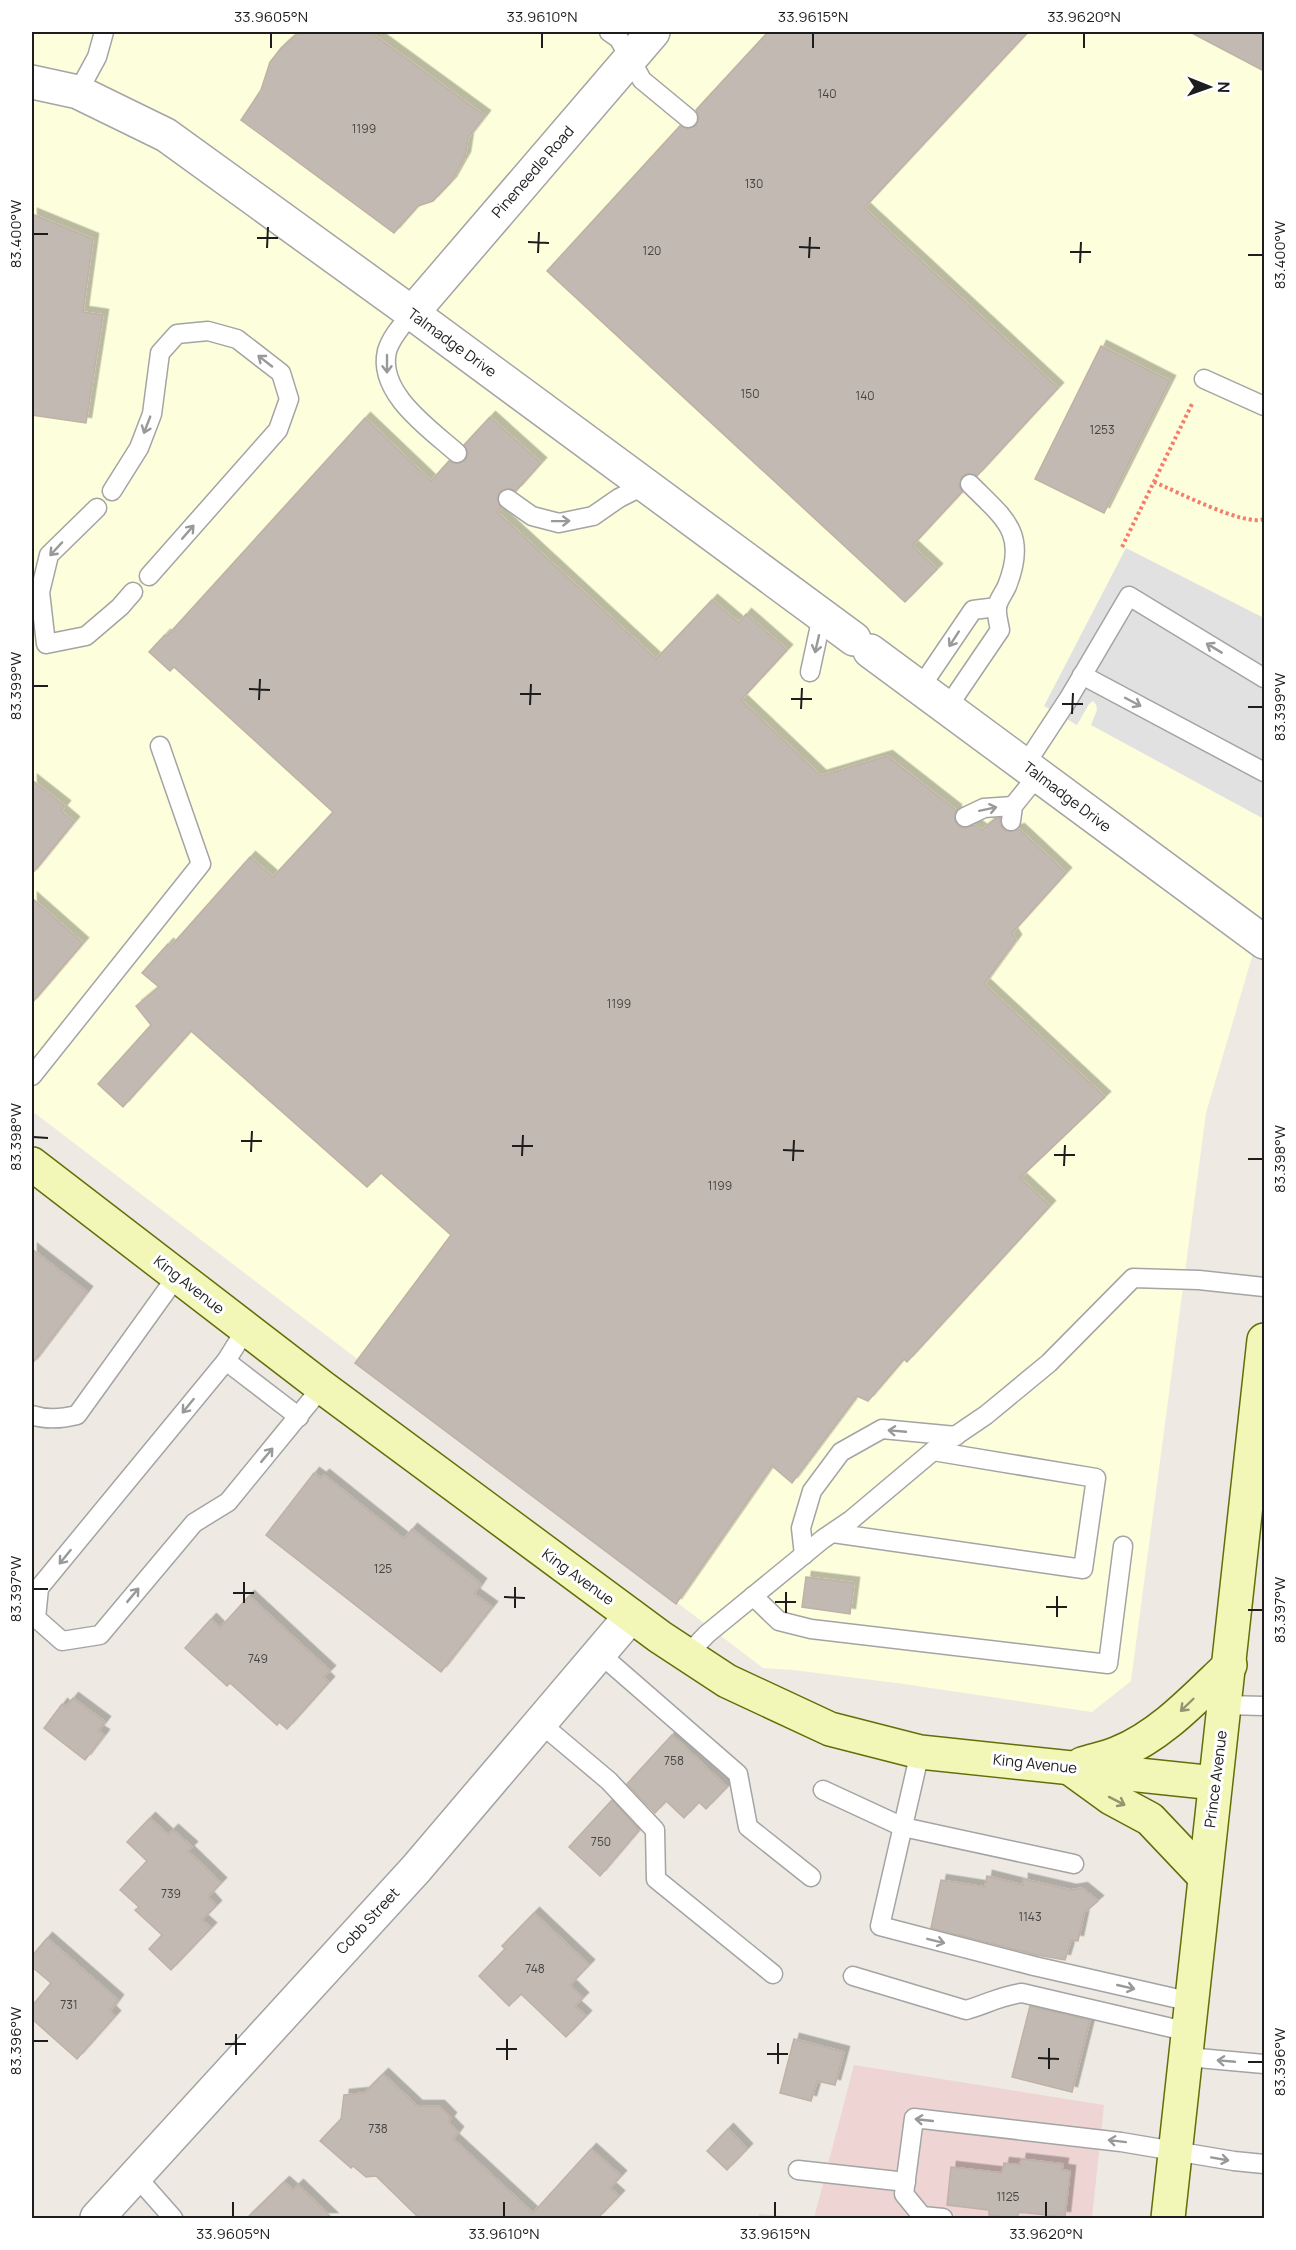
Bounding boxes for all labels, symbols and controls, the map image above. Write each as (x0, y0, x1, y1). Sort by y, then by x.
text: 33.9605°N (234, 6, 308, 27)
text: 33.9610°N (507, 6, 577, 27)
text: 33.9615°N (778, 6, 848, 27)
text: 33.9620°N (1047, 6, 1121, 27)
north arrow (1179, 57, 1239, 117)
text: N (1213, 81, 1235, 93)
house number: 140 (817, 85, 837, 102)
house number: 1199 (352, 120, 376, 137)
street label: Pineneedle Road (487, 121, 579, 222)
house number: 130 (745, 175, 763, 192)
text: 83.400°W (5, 200, 26, 268)
text: 83.400°W (1269, 221, 1290, 289)
house number: 120 (643, 242, 661, 259)
street label: Talmadge Drive (403, 303, 501, 382)
one-way arrow (381, 353, 393, 373)
one-way arrow (258, 354, 274, 367)
house number: 150 (741, 385, 759, 402)
house number: 140 (855, 387, 875, 404)
one-way arrow (141, 415, 152, 434)
house number: 1253 (1089, 421, 1115, 438)
one-way arrow (551, 515, 570, 527)
one-way arrow (181, 525, 195, 540)
one-way arrow (49, 541, 63, 556)
one-way arrow (948, 630, 960, 647)
one-way arrow (810, 634, 822, 653)
one-way arrow (1206, 641, 1223, 653)
text: 83.399°W (5, 652, 26, 720)
text: 83.399°W (1269, 673, 1290, 741)
one-way arrow (1124, 697, 1142, 708)
street label: Talmadge Drive (1019, 757, 1116, 837)
one-way arrow (978, 803, 997, 814)
house number: 1199 (607, 995, 631, 1012)
text: 83.398°W (5, 1103, 26, 1171)
text: 83.398°W (1269, 1125, 1290, 1193)
house number: 1199 (708, 1177, 732, 1194)
street label: King Avenue (150, 1250, 229, 1319)
one-way arrow (182, 1398, 195, 1414)
one-way arrow (888, 1425, 908, 1436)
one-way arrow (260, 1448, 274, 1463)
street label: King Avenue (538, 1543, 619, 1610)
one-way arrow (58, 1549, 71, 1565)
text: 83.397°W (5, 1556, 26, 1622)
house number: 125 (374, 1560, 392, 1577)
text: 83.397°W (1269, 1577, 1290, 1643)
one-way arrow (127, 1587, 140, 1603)
house number: 749 (248, 1650, 268, 1667)
one-way arrow (1180, 1698, 1195, 1712)
street label: Prince Avenue (1199, 1729, 1232, 1829)
street label: King Avenue (992, 1749, 1078, 1778)
house number: 758 (664, 1752, 684, 1769)
one-way arrow (1108, 1795, 1126, 1807)
house number: 750 (591, 1833, 611, 1850)
street label: Cobb Street (331, 1883, 404, 1959)
house number: 739 (161, 1885, 181, 1902)
house number: 1143 (1018, 1908, 1042, 1925)
one-way arrow (927, 1936, 946, 1947)
house number: 748 (525, 1960, 545, 1977)
one-way arrow (1116, 1982, 1135, 1994)
house number: 731 (60, 1996, 78, 2013)
text: 83.396°W (5, 2007, 26, 2075)
text: 83.396°W (1269, 2028, 1290, 2096)
one-way arrow (1216, 2055, 1236, 2066)
one-way arrow (915, 2114, 934, 2125)
house number: 738 (368, 2120, 388, 2137)
one-way arrow (1108, 2136, 1128, 2147)
one-way arrow (1209, 2153, 1229, 2164)
house number: 1125 (996, 2188, 1020, 2205)
text: 33.9605°N (196, 2223, 270, 2244)
text: 33.9610°N (469, 2223, 539, 2244)
text: 33.9615°N (740, 2223, 810, 2244)
text: 33.9620°N (1009, 2223, 1083, 2244)

